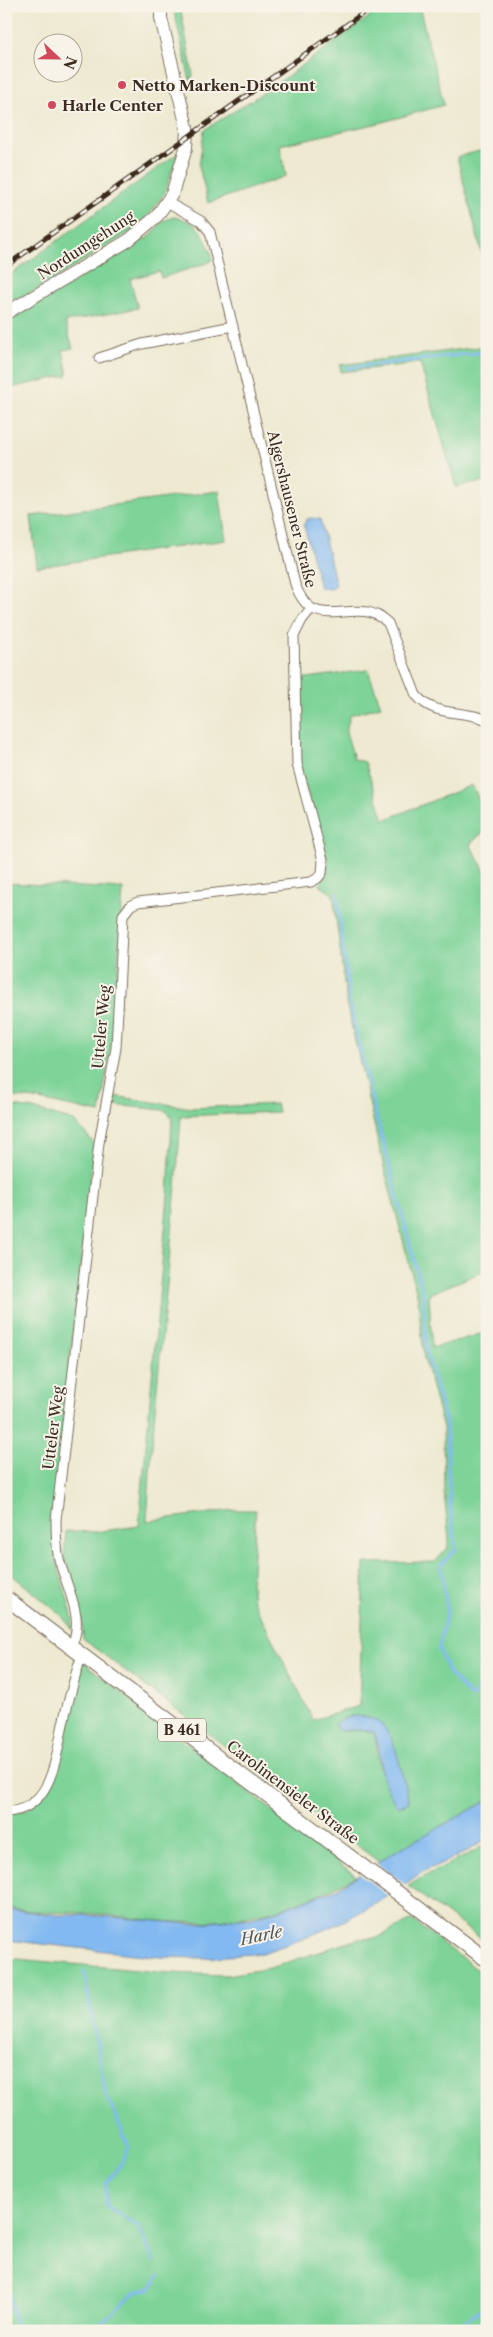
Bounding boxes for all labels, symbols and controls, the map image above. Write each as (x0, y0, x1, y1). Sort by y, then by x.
north arrow (32, 32, 82, 82)
text: N (59, 54, 81, 72)
place label: Netto Marken-Discount (132, 76, 315, 95)
marker: Netto Marken-Discount (116, 79, 128, 91)
place label: Harle Center (62, 96, 164, 115)
marker: Harle Center (46, 99, 58, 111)
street label: Nordumgehung (34, 207, 138, 283)
street label: Algershausener Straße (263, 428, 321, 590)
street label: Utteler Weg (88, 984, 114, 1070)
street label: Utteler Weg (38, 1385, 68, 1471)
road number: B 461 (158, 1718, 206, 1742)
street label: Carolinensieler Straße (223, 1736, 363, 1848)
water label: Harle (236, 1921, 285, 1950)

